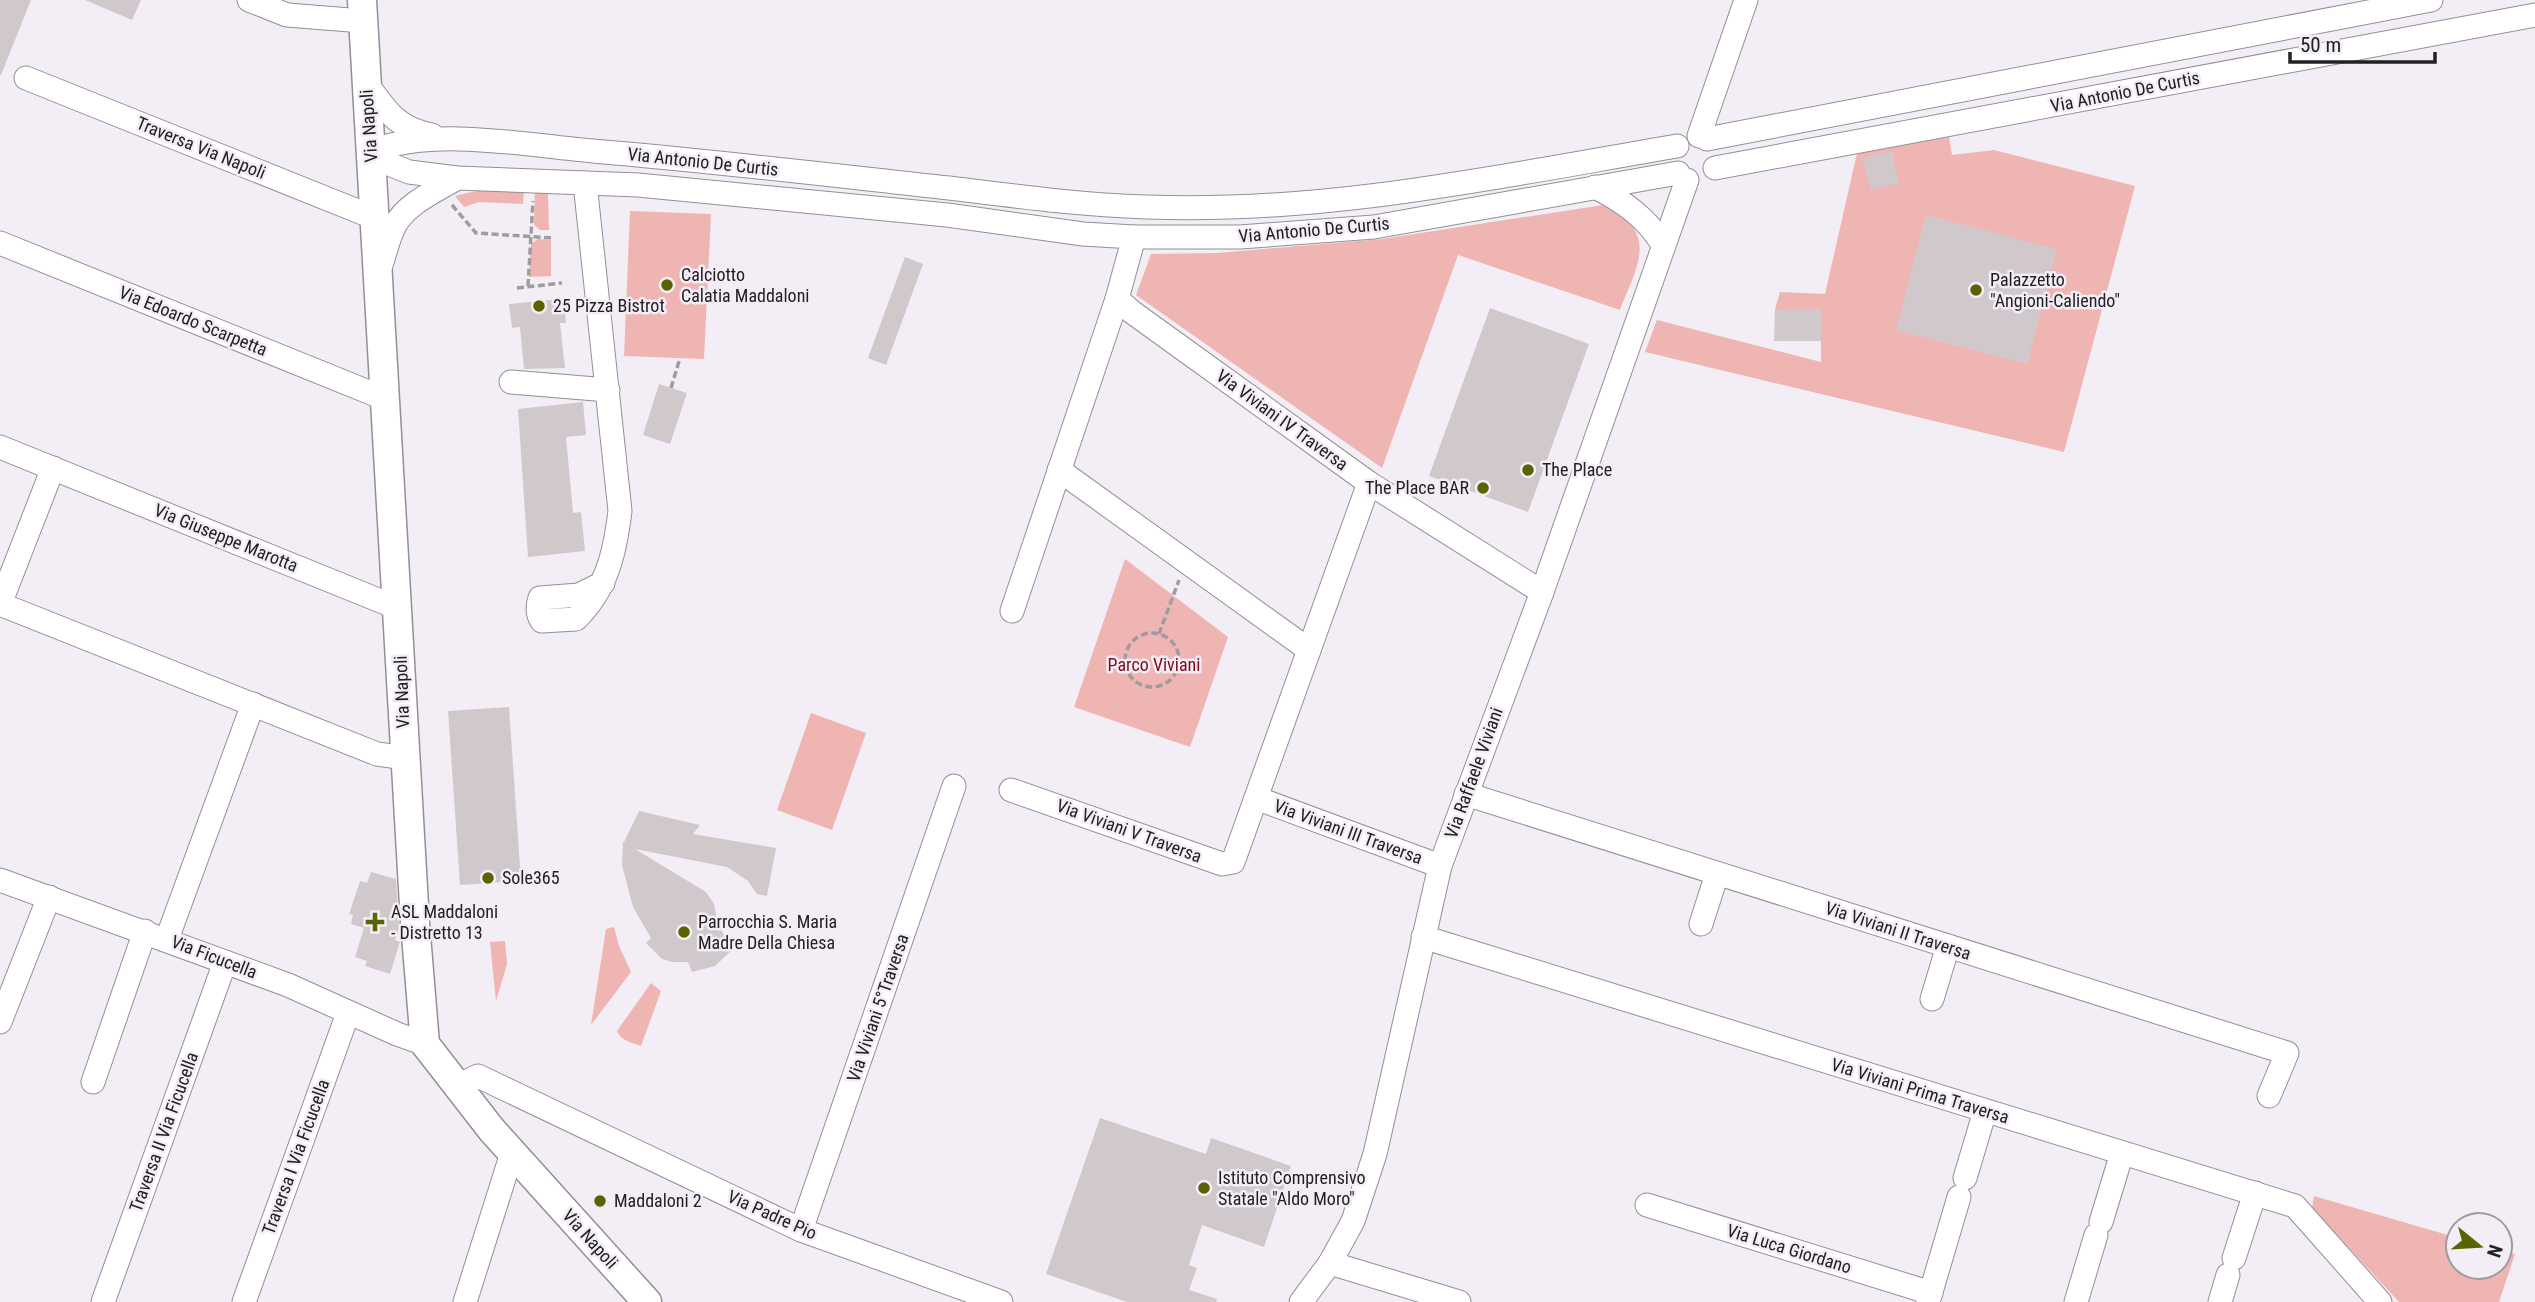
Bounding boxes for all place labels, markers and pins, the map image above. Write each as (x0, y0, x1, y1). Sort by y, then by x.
place label: Calciotto Calatia Maddaloni (681, 264, 810, 306)
place label: Palazzetto "Angioni-Caliendo" (1990, 269, 2120, 311)
marker: Calciotto Calatia Maddaloni (659, 277, 675, 293)
marker: Palazzetto "Angioni-Caliendo" (1968, 282, 1984, 298)
place label: 25 Pizza Bistrot (553, 295, 665, 316)
marker: 25 Pizza Bistrot (531, 298, 547, 314)
place label: The Place (1542, 459, 1612, 480)
marker: The Place (1520, 462, 1536, 478)
place label: The Place BAR (1365, 477, 1469, 498)
marker: The Place BAR (1475, 480, 1491, 496)
place label: Sole365 (502, 867, 560, 888)
marker: Sole365 (480, 870, 496, 886)
place label: ASL Maddaloni - Distretto 13 (391, 901, 498, 943)
place label: Parrocchia S. Maria Madre Della Chiesa (698, 911, 837, 953)
marker: ASL Maddaloni - Distretto 13 (365, 912, 385, 932)
marker: Parrocchia S. Maria Madre Della Chiesa (676, 924, 692, 940)
place label: Istituto Comprensivo Statale "Aldo Moro" (1218, 1167, 1366, 1209)
marker: Istituto Comprensivo Statale "Aldo Moro" (1196, 1180, 1212, 1196)
place label: Maddaloni 2 (614, 1190, 702, 1211)
marker: Maddaloni 2 (592, 1193, 608, 1209)

